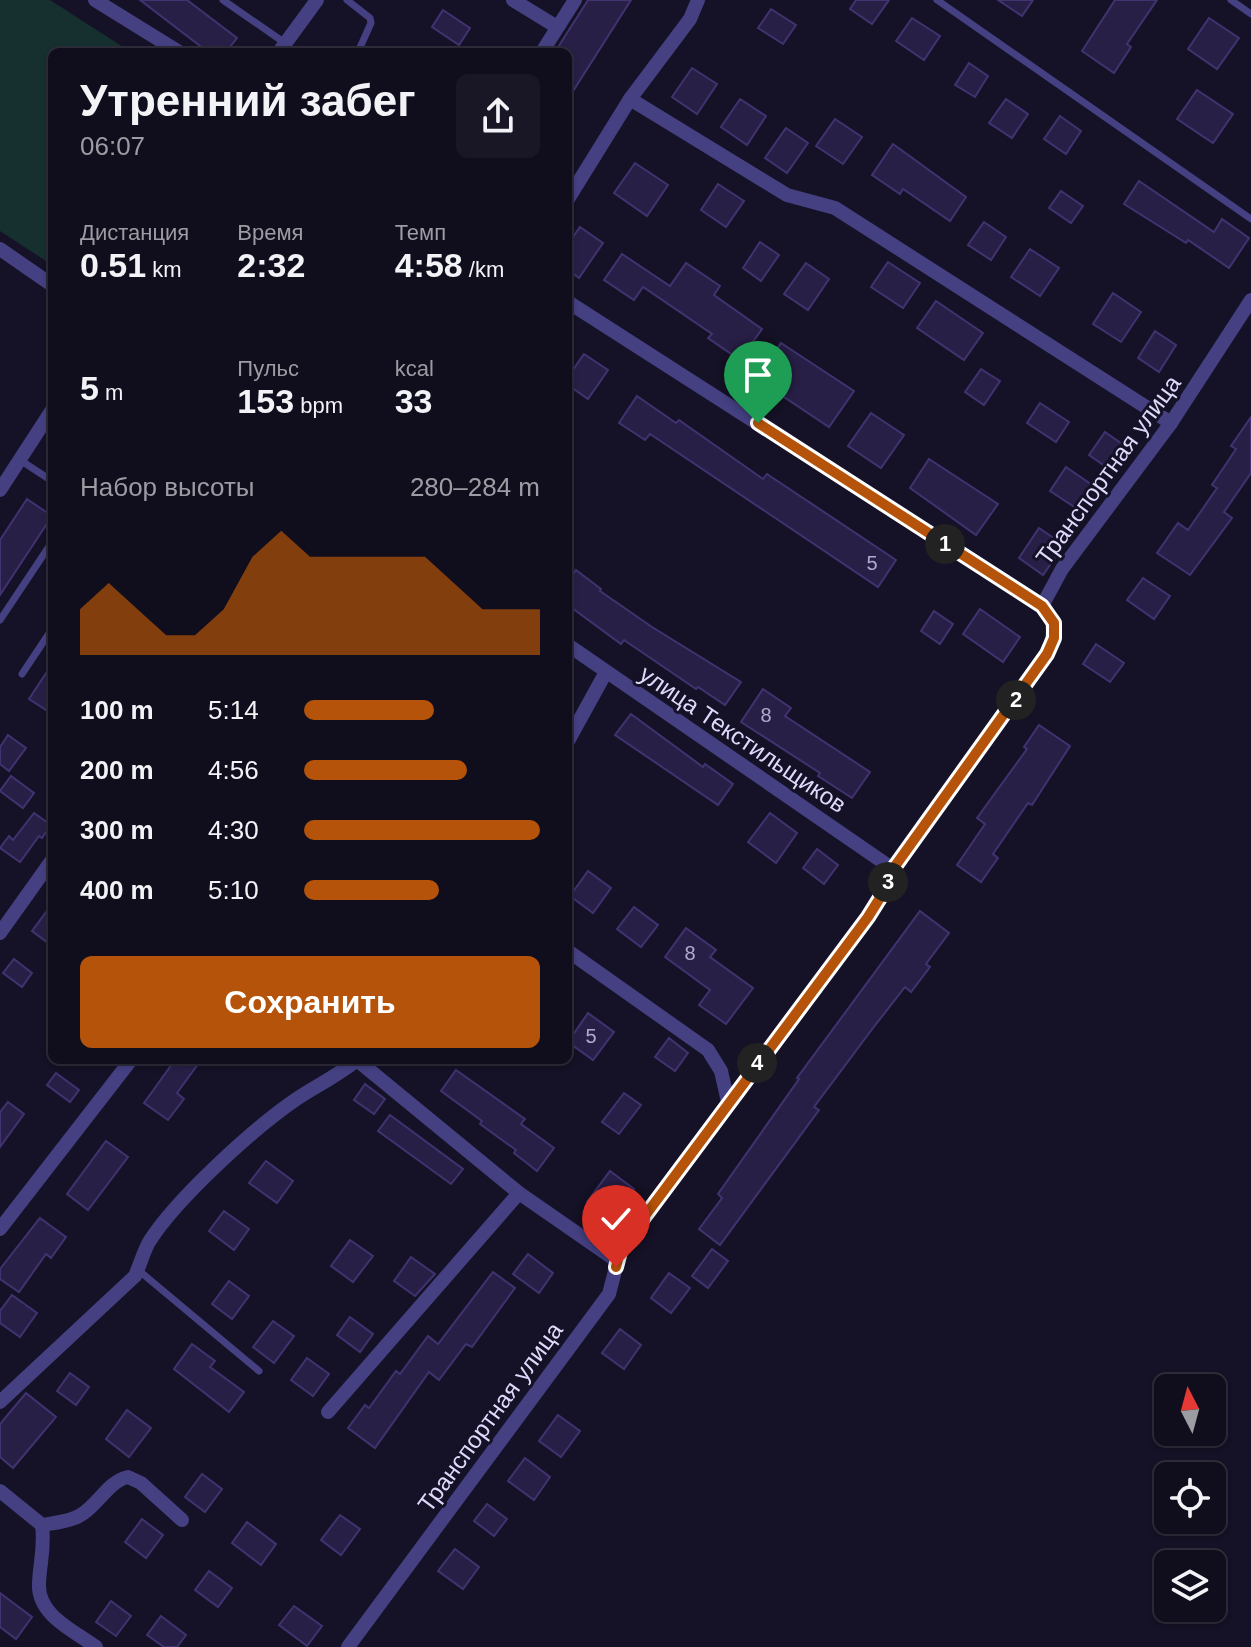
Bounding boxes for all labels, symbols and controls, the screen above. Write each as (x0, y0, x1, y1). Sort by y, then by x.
button: share (456, 74, 540, 158)
text: Утренний забег (80, 76, 415, 125)
text: 06:07 (80, 131, 145, 161)
text: Дистанция (80, 220, 189, 245)
text: Время (237, 220, 304, 245)
text: Темп (395, 220, 446, 245)
text: 0.51 (80, 246, 146, 284)
text: 2:32 (237, 246, 305, 284)
text: 4:58 (395, 246, 463, 284)
text: km (146, 257, 182, 282)
text: /km (463, 257, 504, 282)
pin (724, 341, 792, 423)
icon: arrive (736, 353, 780, 397)
text: Пульс (237, 356, 299, 381)
text: kcal (395, 356, 434, 381)
text: 5 (80, 369, 99, 407)
street label: Транспортная улица (1030, 369, 1186, 570)
text: m (99, 380, 123, 405)
text: 153 (237, 382, 294, 420)
text: 33 (395, 382, 432, 420)
text: bpm (294, 393, 343, 418)
text: Набор высоты (80, 472, 255, 502)
text: 280–284 m (410, 472, 540, 502)
pin: 1 (925, 524, 965, 564)
text: 1 (939, 531, 951, 556)
house number: 5 (866, 552, 878, 574)
street label: улица Текстильщиков (635, 660, 851, 818)
pin: 2 (996, 680, 1036, 720)
text: 2 (1010, 687, 1022, 712)
text: 100 m (80, 695, 154, 725)
text: 5:14 (208, 695, 259, 725)
house number: 8 (760, 704, 772, 726)
text: 200 m (80, 755, 154, 785)
text: 4:56 (208, 755, 259, 785)
text: 300 m (80, 815, 154, 845)
text: 4:30 (208, 815, 259, 845)
pin: 3 (868, 862, 908, 902)
text: 3 (882, 869, 894, 894)
text: 400 m (80, 875, 154, 905)
text: 5:10 (208, 875, 259, 905)
house number: 8 (684, 942, 696, 964)
button: Сохранить (80, 956, 540, 1048)
house number: 5 (585, 1025, 597, 1047)
pin: 4 (737, 1043, 777, 1083)
text: 4 (751, 1050, 763, 1075)
pin (582, 1185, 650, 1267)
icon: check (594, 1197, 638, 1241)
street label: Транспортная улица (412, 1316, 568, 1517)
north arrow (1154, 1374, 1226, 1446)
map controls (1154, 1374, 1226, 1622)
button: locate (1154, 1462, 1226, 1534)
button: layers (1154, 1550, 1226, 1622)

